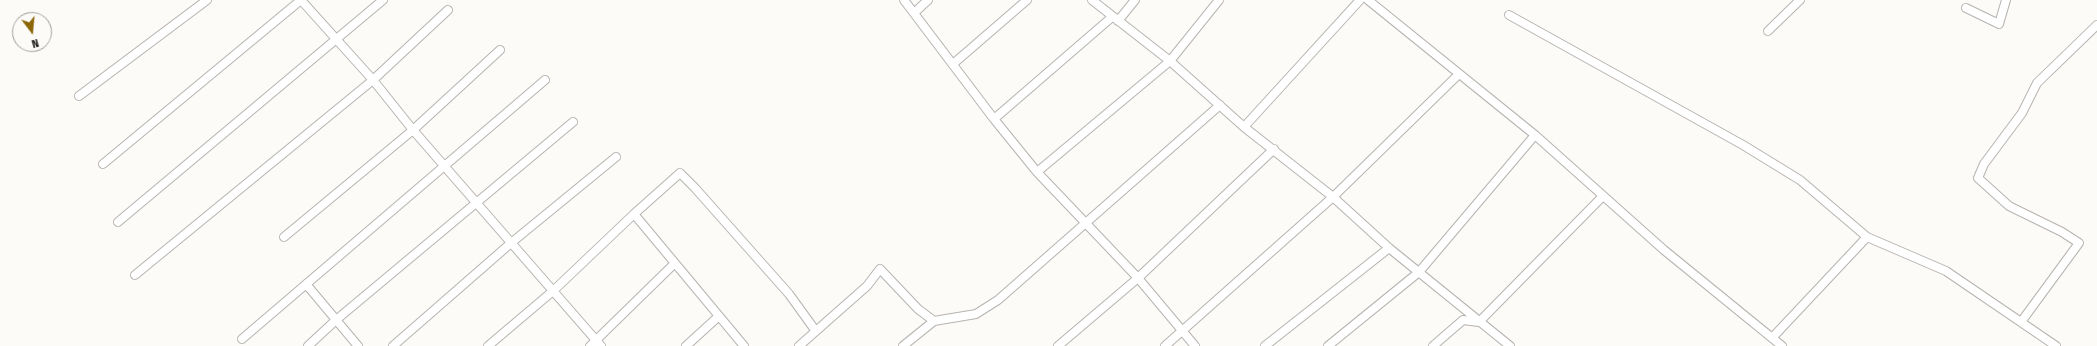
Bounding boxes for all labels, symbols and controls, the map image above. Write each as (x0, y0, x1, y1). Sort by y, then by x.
north arrow (12, 12, 52, 52)
text: N (30, 36, 40, 50)

